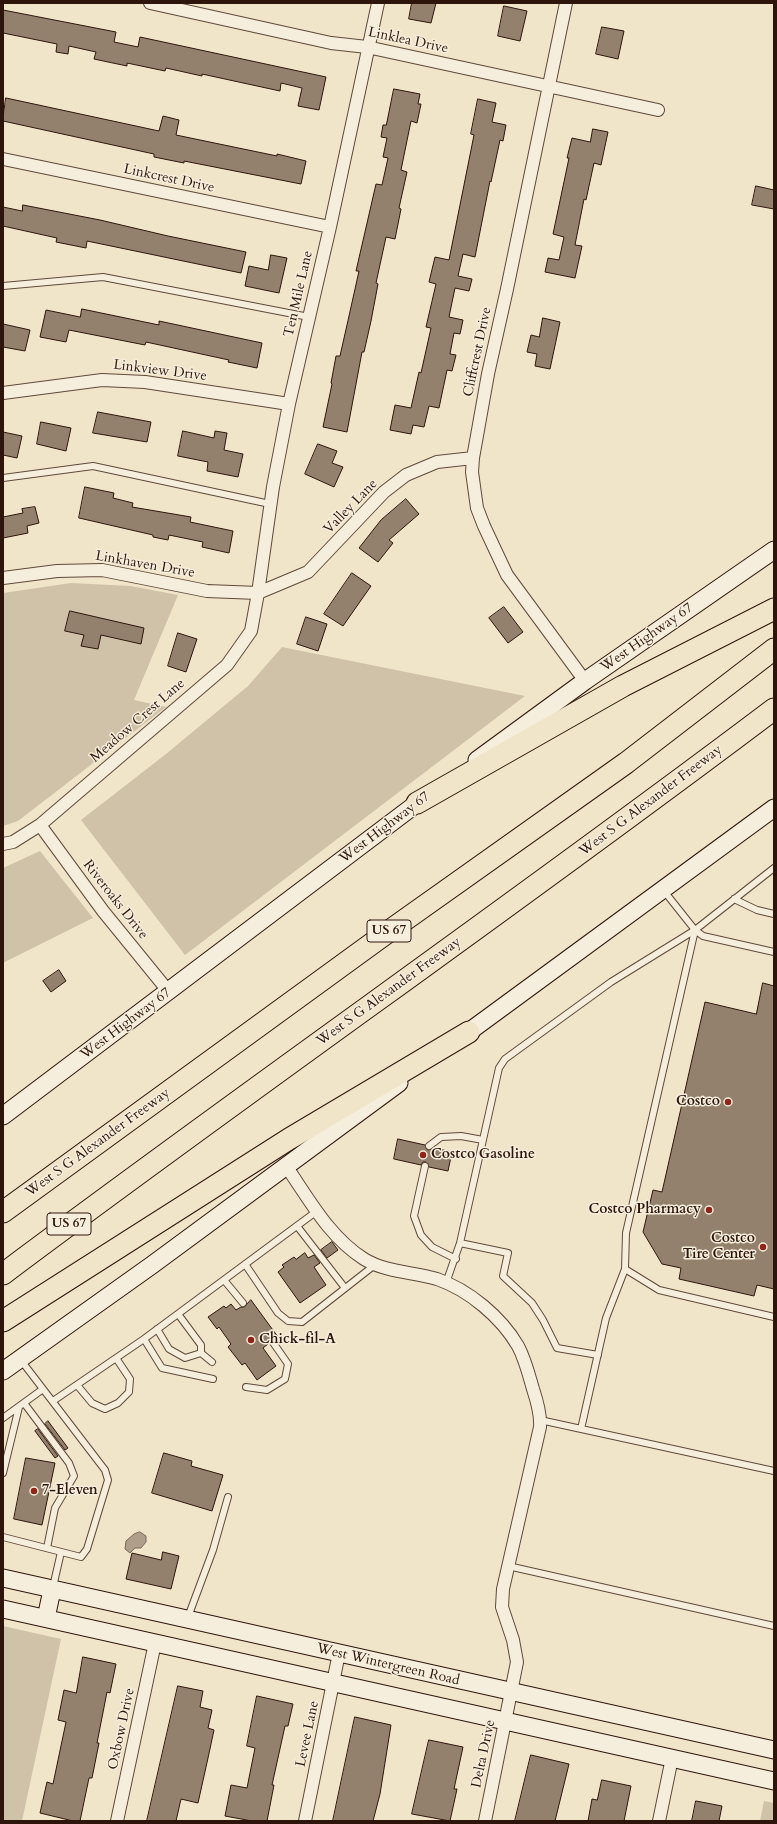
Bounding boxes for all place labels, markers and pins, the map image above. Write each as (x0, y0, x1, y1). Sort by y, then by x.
place label: Costco (676, 1094, 720, 1110)
marker: Costco (723, 1097, 733, 1107)
place label: Costco Gasoline (431, 1147, 535, 1163)
marker: Costco Gasoline (418, 1150, 428, 1160)
place label: Costco Pharmacy (588, 1202, 701, 1218)
marker: Costco Pharmacy (704, 1205, 714, 1215)
place label: Costco Tire Center (682, 1231, 755, 1264)
marker: Costco Tire Center (758, 1242, 768, 1252)
place label: Chick-fil-A (259, 1332, 336, 1348)
marker: Chick-fil-A (246, 1335, 256, 1345)
place label: 7-Eleven (42, 1483, 98, 1499)
marker: 7-Eleven (29, 1486, 39, 1496)

